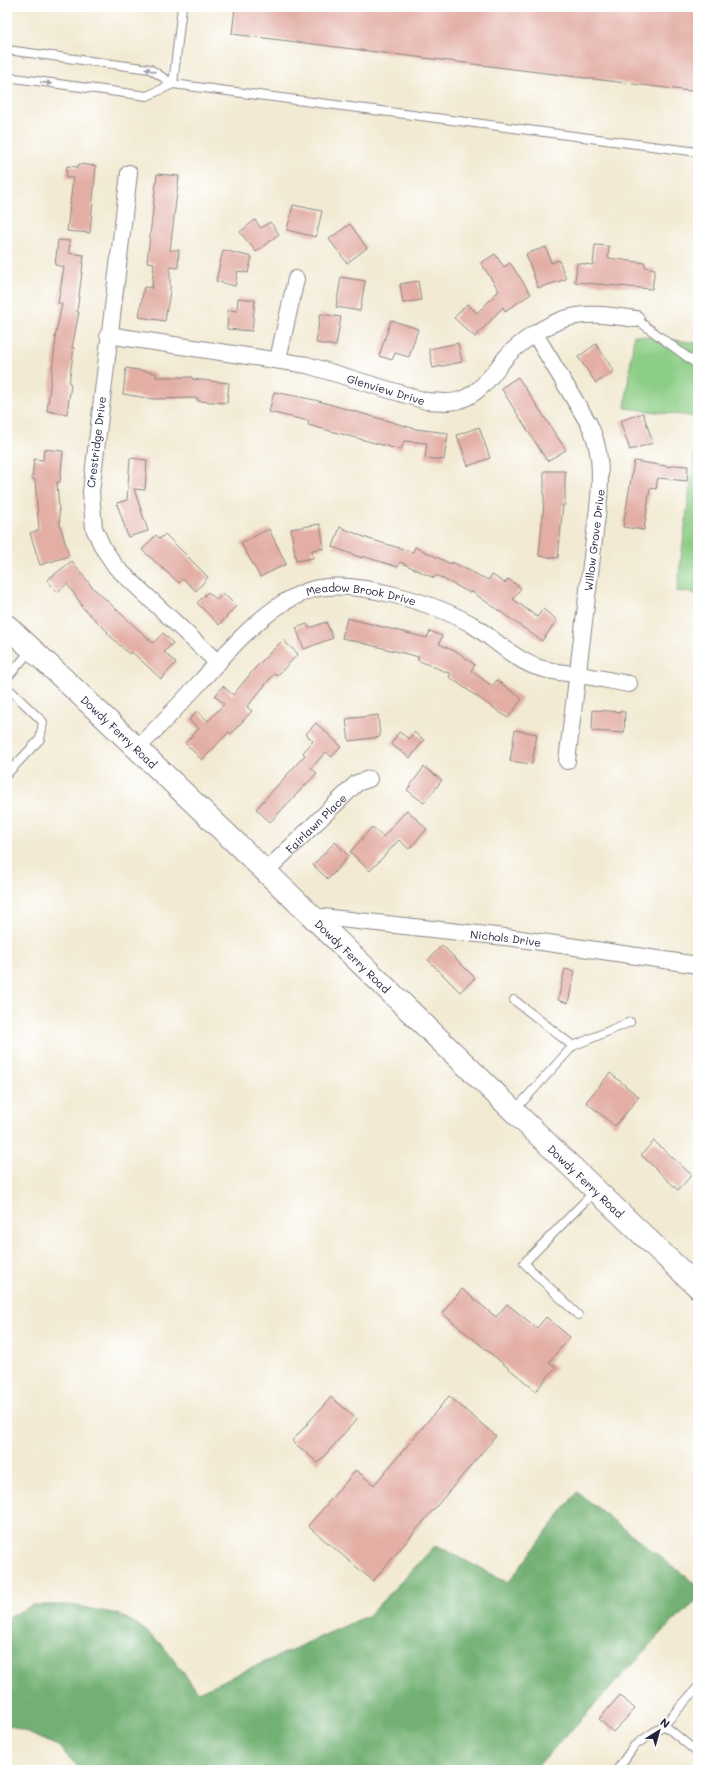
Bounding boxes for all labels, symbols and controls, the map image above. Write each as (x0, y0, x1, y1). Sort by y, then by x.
one-way arrow (144, 67, 156, 74)
one-way arrow (40, 80, 52, 86)
street label: Glenview Drive (345, 370, 427, 408)
street label: Crestridge Drive (83, 395, 109, 489)
street label: Willow Grove Drive (580, 488, 608, 592)
street label: Meadow Brook Drive (304, 579, 418, 608)
street label: Dowdy Ferry Road (78, 692, 161, 771)
street label: Fairlawn Place (282, 790, 349, 856)
street label: Dowdy Ferry Road (312, 916, 394, 996)
street label: Nichols Drive (470, 926, 543, 949)
street label: Dowdy Ferry Road (545, 1141, 627, 1221)
north arrow (639, 1711, 679, 1751)
text: N (657, 1714, 673, 1731)

